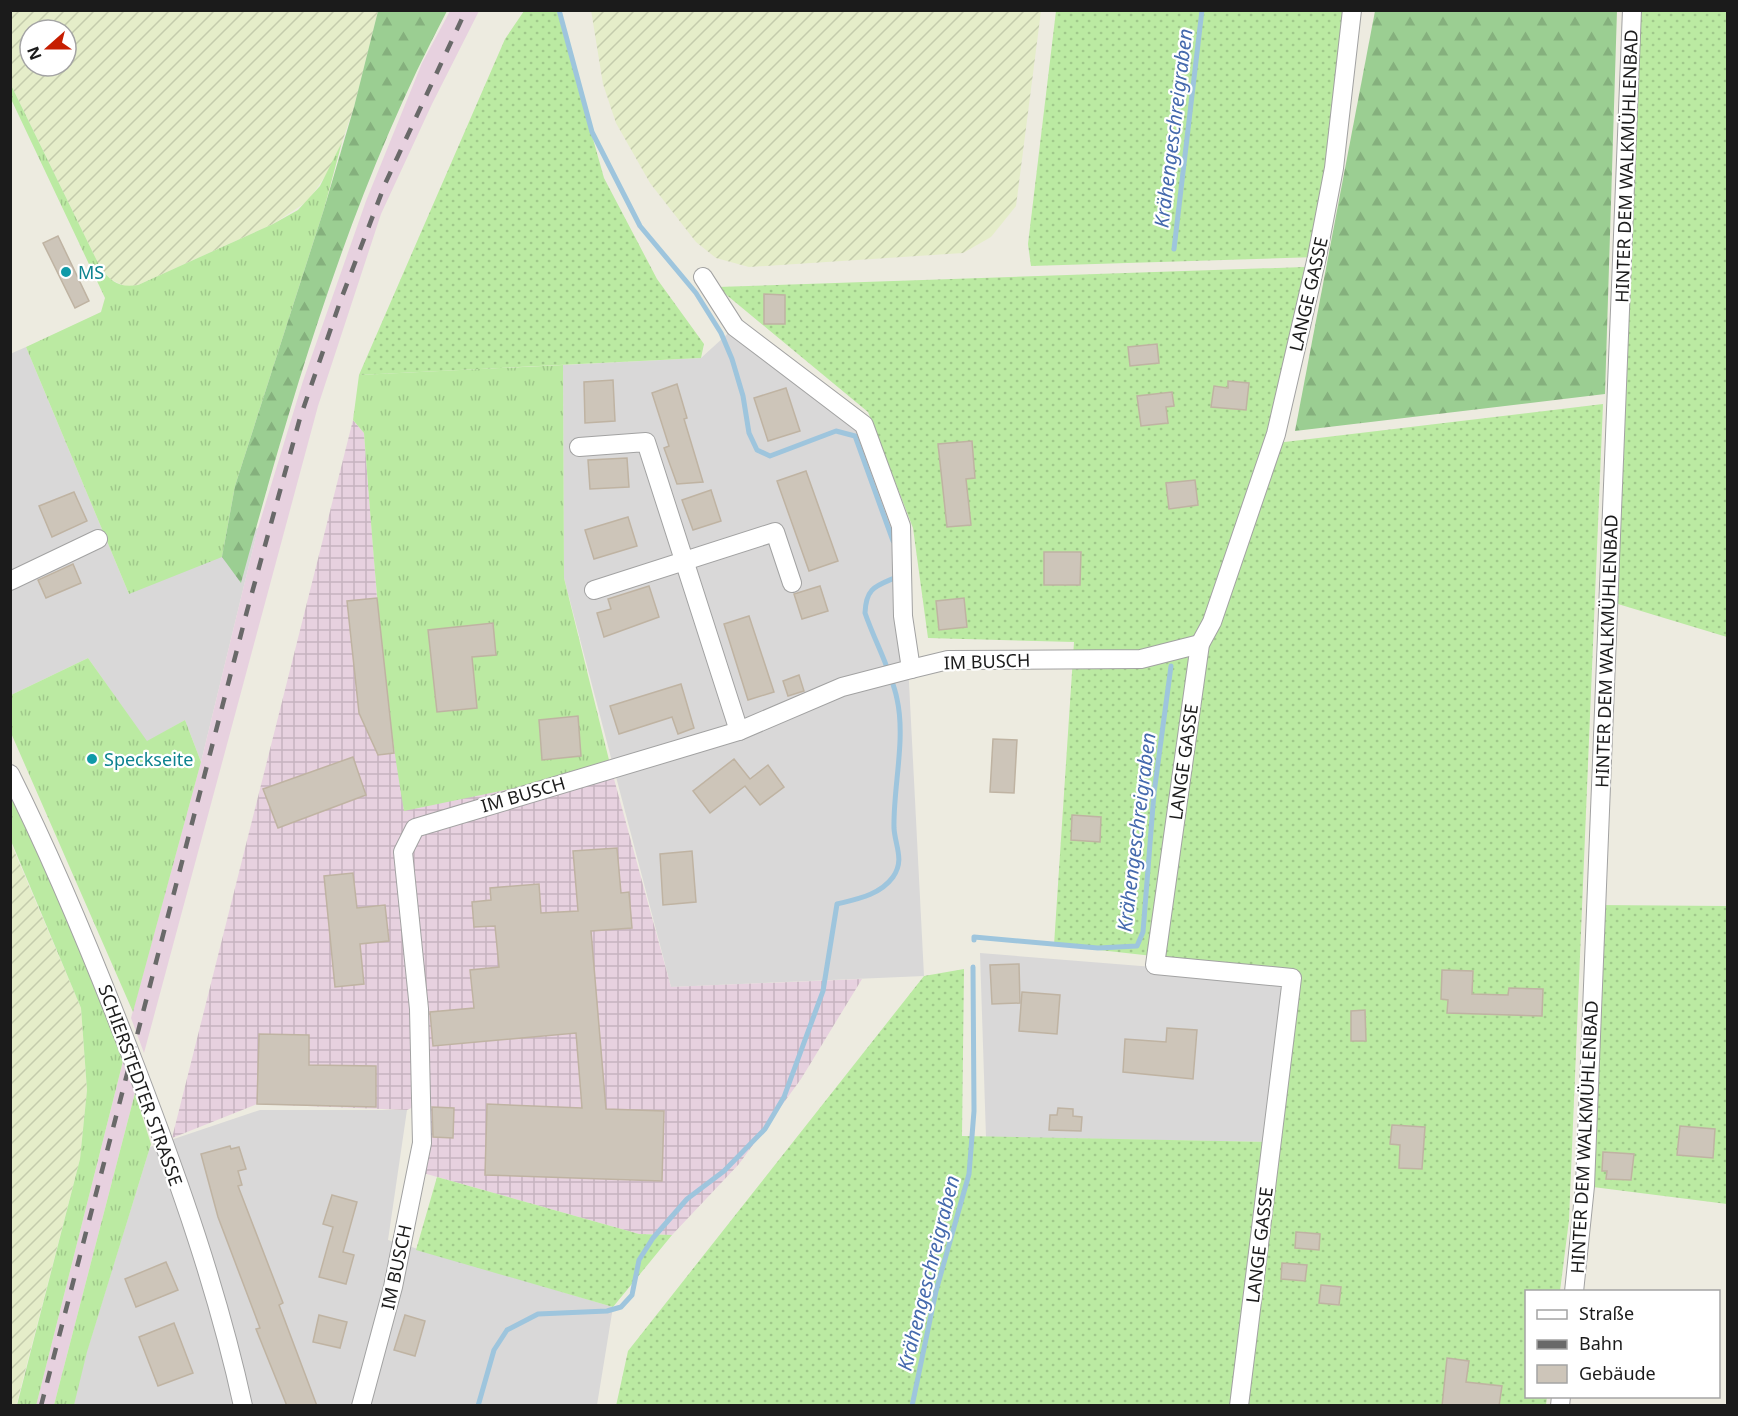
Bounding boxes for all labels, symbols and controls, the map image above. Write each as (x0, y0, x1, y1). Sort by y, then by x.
north arrow (18, 18, 78, 78)
water label: Krähengeschreigraben (1147, 27, 1199, 229)
street label: HINTER DEM WALKMÜHLENBAD (1609, 29, 1643, 303)
text: N (21, 43, 47, 63)
street label: LANGE GASSE (1283, 234, 1333, 354)
place label: MS (78, 260, 104, 284)
marker: MS (59, 265, 73, 279)
street label: HINTER DEM WALKMÜHLENBAD (1589, 514, 1623, 788)
street label: IM BUSCH (943, 647, 1031, 675)
street label: LANGE GASSE (1163, 702, 1203, 822)
water label: Krähengeschreigraben (1110, 731, 1162, 933)
place label: Speckseite (104, 747, 193, 771)
marker: Speckseite (85, 752, 99, 766)
street label: IM BUSCH (478, 771, 568, 817)
street label: SCHIERSTEDTER STRASSE (93, 981, 189, 1189)
street label: HINTER DEM WALKMÜHLENBAD (1565, 1000, 1603, 1274)
water label: Krähengeschreigraben (891, 1172, 965, 1374)
street label: LANGE GASSE (1240, 1186, 1278, 1304)
street label: IM BUSCH (375, 1222, 417, 1312)
legend (1525, 1290, 1720, 1398)
text: Straße (1579, 1301, 1634, 1325)
text: Bahn (1579, 1331, 1623, 1355)
text: Gebäude (1579, 1361, 1656, 1385)

